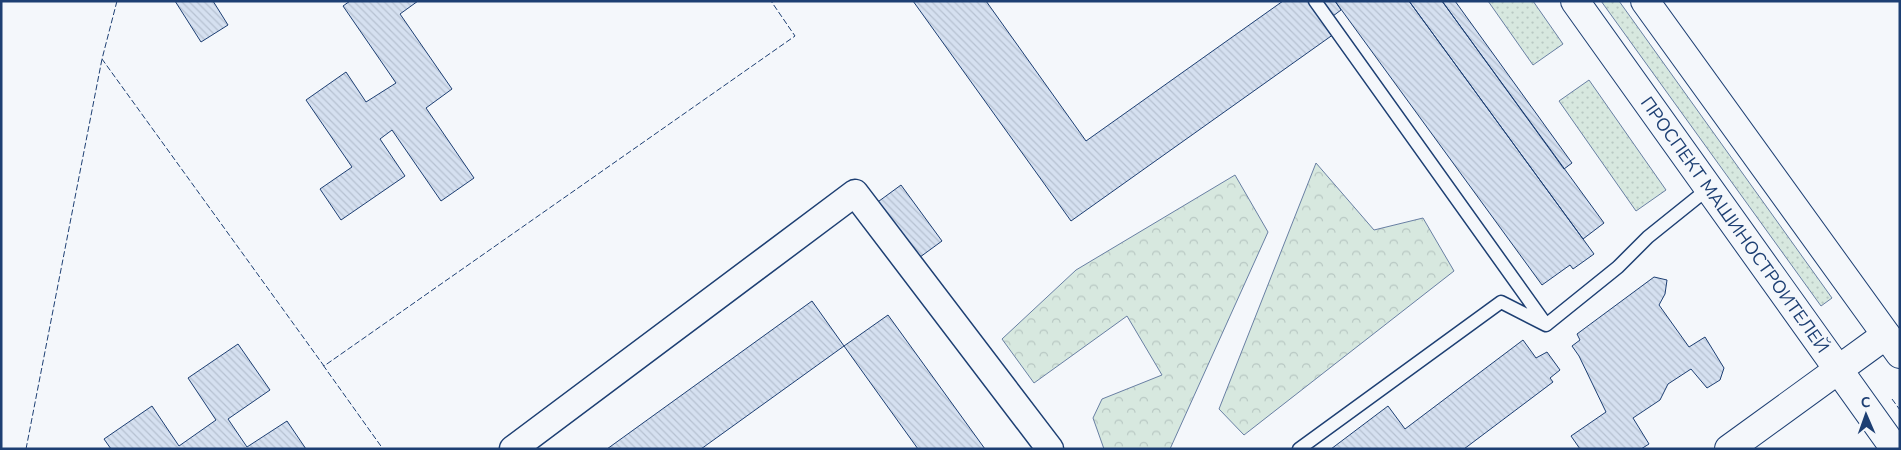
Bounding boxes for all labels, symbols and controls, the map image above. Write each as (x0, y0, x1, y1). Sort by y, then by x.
street label: ПРОСПЕКТ МАШИНОСТРОИТЕЛЕЙ (1635, 92, 1835, 358)
north arrow (1841, 390, 1891, 440)
text: С (1860, 393, 1871, 412)

